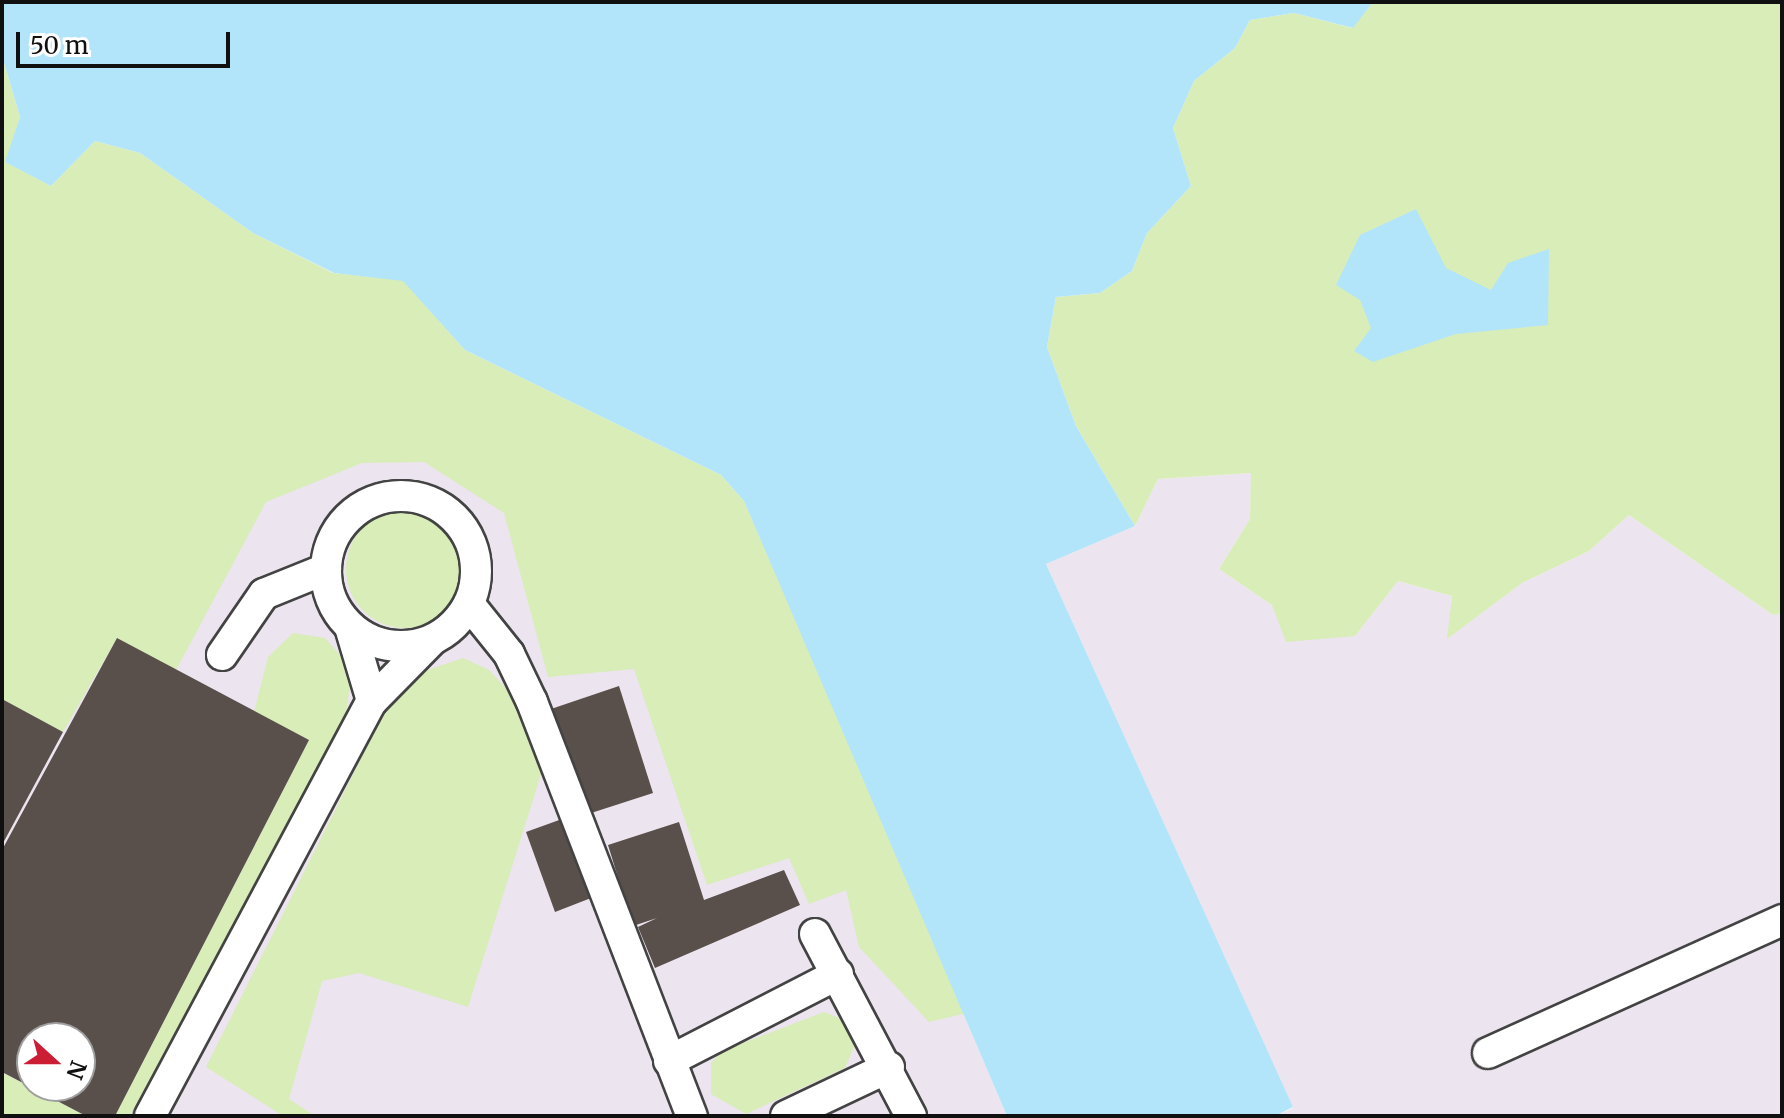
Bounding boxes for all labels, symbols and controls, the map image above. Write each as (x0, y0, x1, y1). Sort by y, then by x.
scale bar (20, 16, 234, 66)
text: 50 m (30, 30, 89, 61)
north arrow (16, 1022, 96, 1102)
text: N (60, 1057, 93, 1083)

